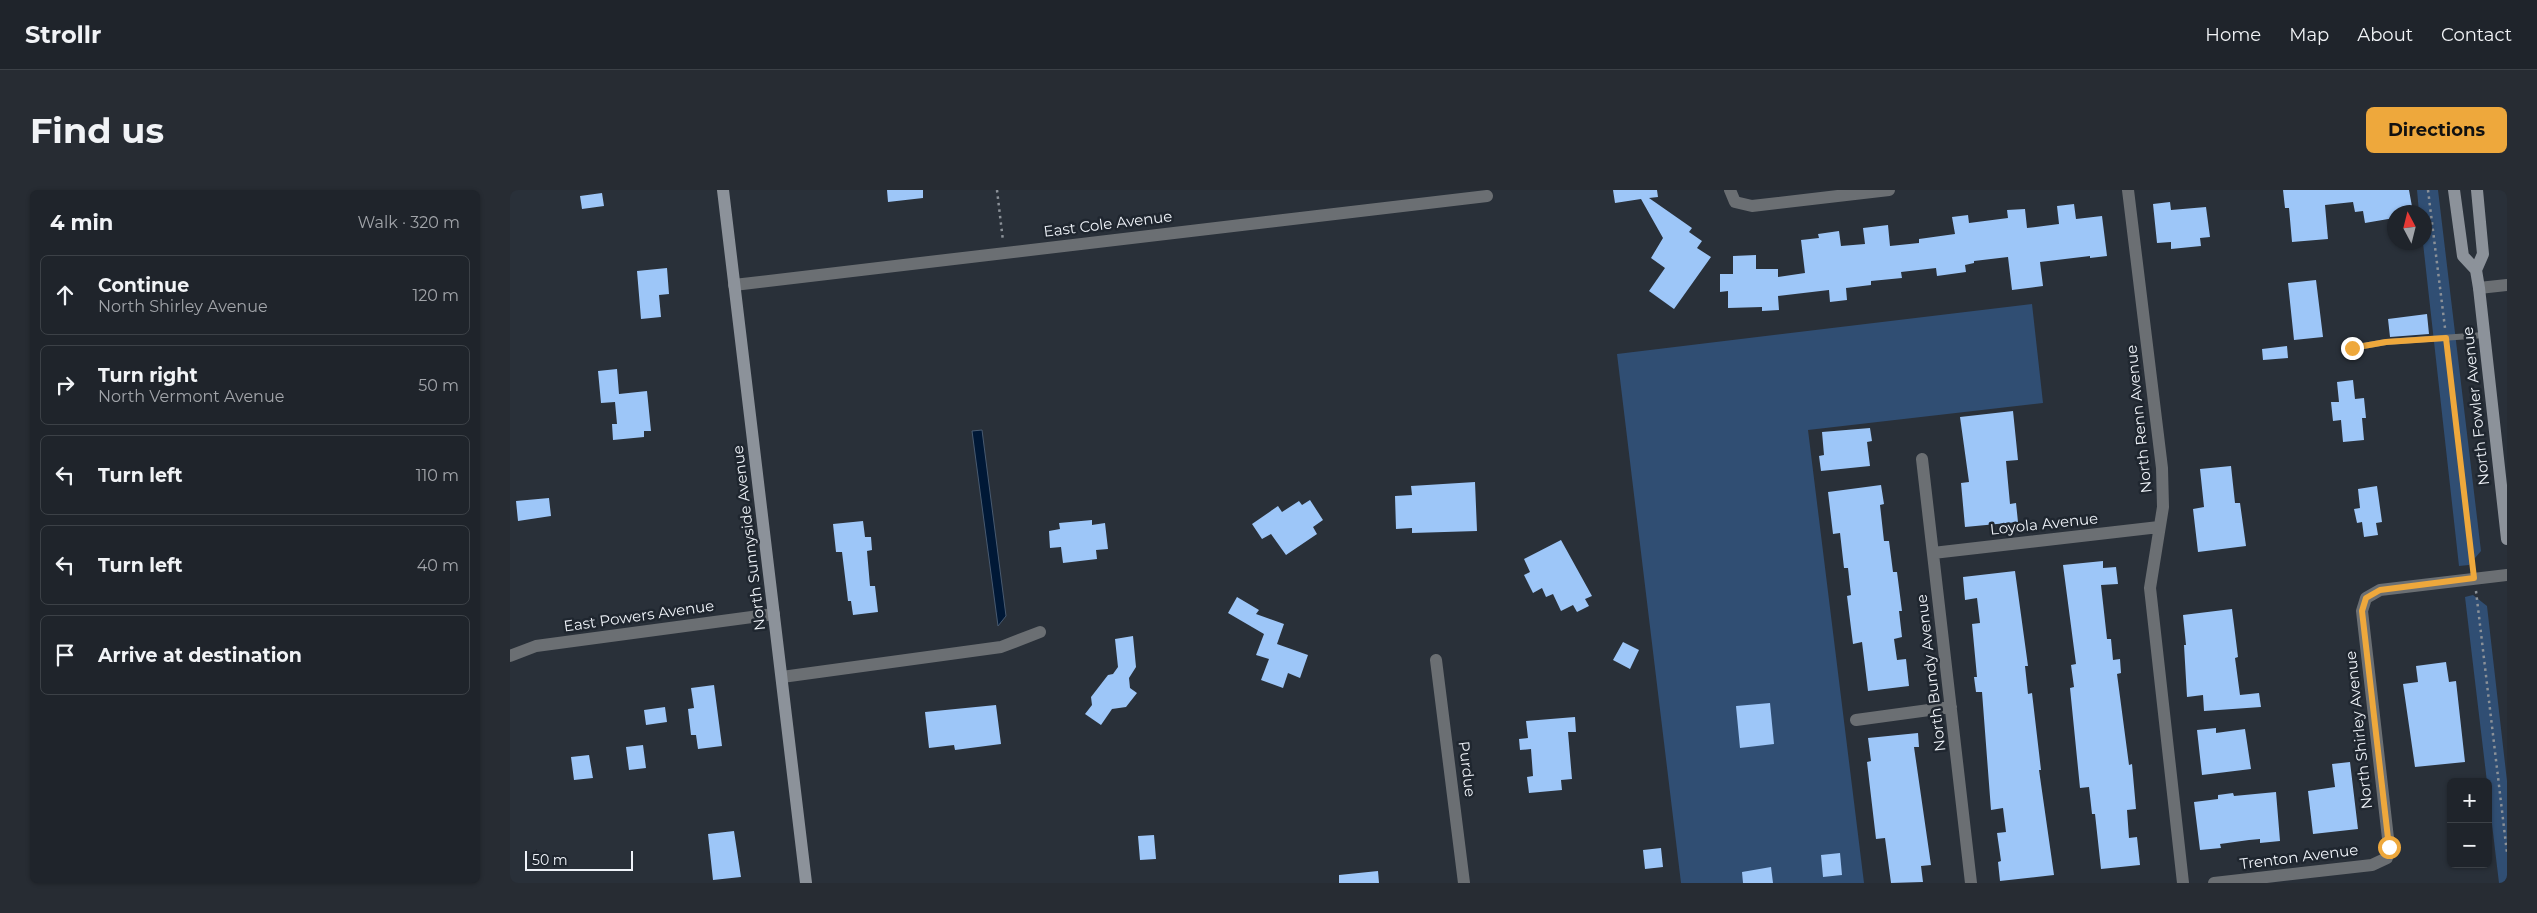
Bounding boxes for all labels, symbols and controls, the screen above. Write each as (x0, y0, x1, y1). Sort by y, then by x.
text: Strollr (25, 20, 101, 49)
text: Home (2205, 24, 2261, 46)
text: Map (2289, 24, 2329, 46)
text: About (2357, 24, 2413, 46)
text: Contact (2441, 24, 2512, 46)
button: Directions (2366, 107, 2507, 153)
text: Find us (30, 109, 164, 152)
north arrow (2387, 205, 2432, 250)
street label: East Cole Avenue (1043, 206, 1173, 241)
text: 4 min (50, 210, 113, 235)
text: Walk · 320 m (358, 213, 460, 232)
text: Continue (98, 274, 189, 297)
icon: ahead (51, 281, 79, 309)
text: 120 m (412, 286, 459, 305)
text: North Shirley Avenue (98, 297, 268, 316)
street label: North Fowler Avenue (2458, 326, 2493, 486)
route end (2341, 337, 2364, 360)
street label: North Renn Avenue (2121, 344, 2156, 494)
text: Turn right (98, 364, 198, 387)
icon: right (51, 371, 79, 399)
text: 50 m (418, 376, 459, 395)
text: North Vermont Avenue (98, 387, 284, 406)
street label: North Sunnyside Avenue (728, 444, 769, 632)
icon: left (51, 461, 79, 489)
text: Turn left (98, 464, 183, 487)
text: 110 m (416, 466, 459, 485)
street label: Loyola Avenue (1989, 508, 2099, 539)
icon: left (51, 551, 79, 579)
text: Turn left (98, 554, 183, 577)
text: 40 m (417, 556, 459, 575)
street label: North Bundy Avenue (1911, 593, 1950, 753)
street label: East Powers Avenue (562, 596, 715, 635)
icon: arrive (51, 641, 79, 669)
text: Arrive at destination (98, 644, 302, 667)
street label: North Shirley Avenue (2341, 650, 2376, 810)
street label: Purdue (1455, 740, 1480, 798)
map controls (2447, 778, 2492, 868)
button: + (2447, 778, 2492, 823)
button: − (2447, 823, 2492, 868)
route start (2378, 836, 2401, 859)
street label: Trenton Avenue (2239, 840, 2359, 873)
scale bar (525, 848, 632, 871)
text: 50 m (532, 851, 568, 869)

